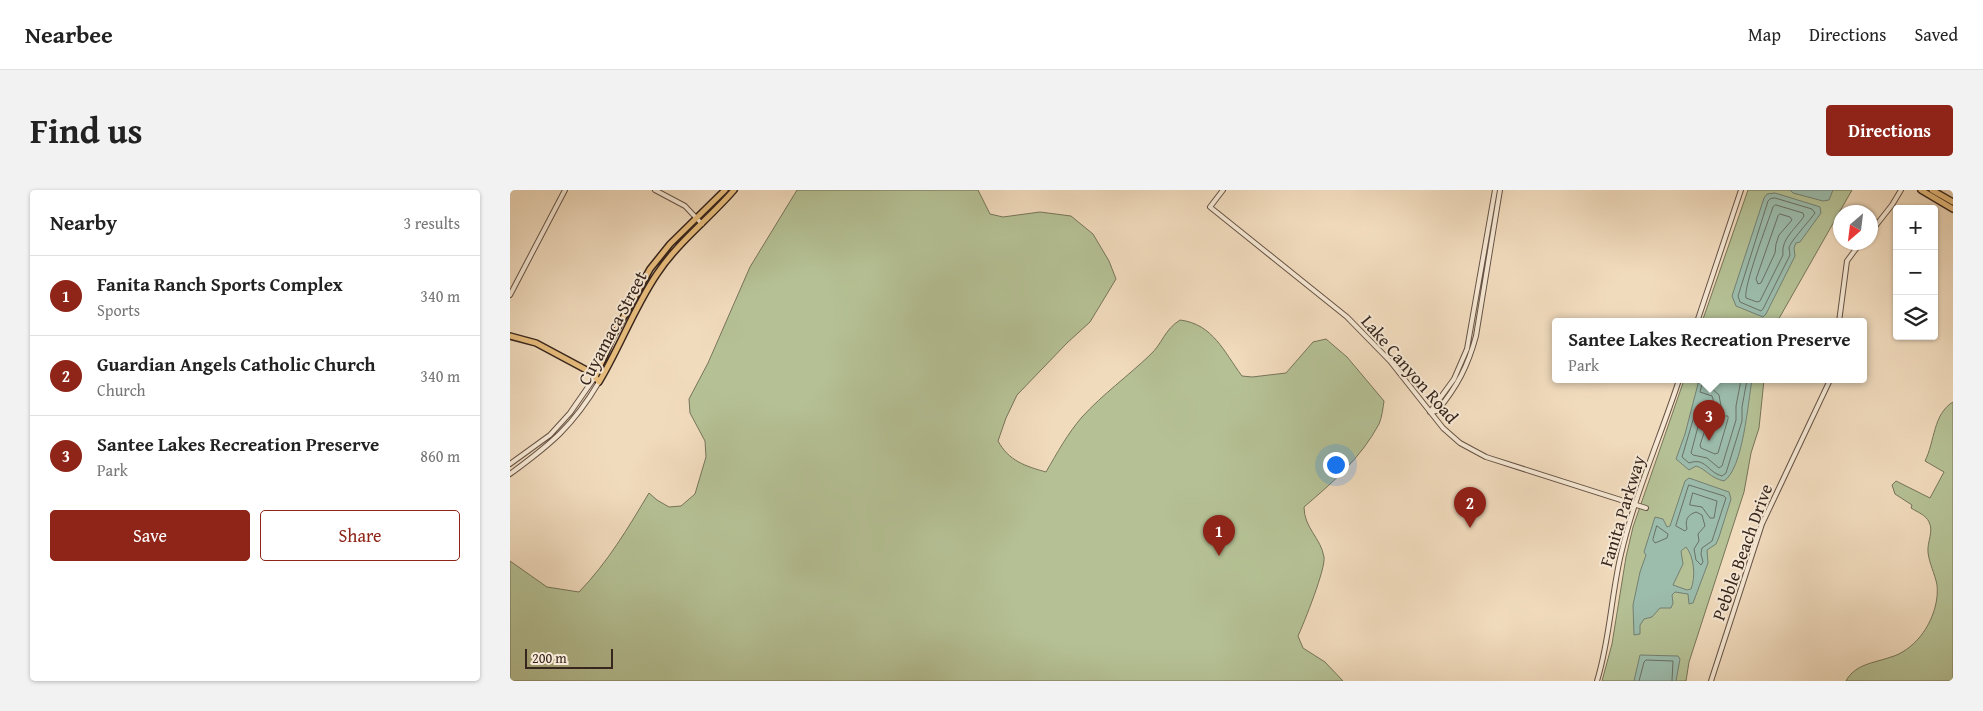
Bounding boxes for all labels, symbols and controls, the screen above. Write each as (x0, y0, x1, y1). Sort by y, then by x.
text: Nearbee (25, 17, 113, 52)
text: Map (1748, 21, 1781, 48)
text: Directions (1809, 21, 1886, 48)
text: Saved (1914, 21, 1958, 48)
text: Find us (30, 105, 143, 156)
button: Directions (1826, 105, 1953, 156)
north arrow (1833, 205, 1878, 250)
map controls (1893, 205, 1938, 340)
button: + (1893, 205, 1938, 250)
text: Nearby (50, 207, 117, 238)
text: 3 results (403, 211, 460, 235)
button: − (1893, 250, 1938, 295)
street label: Cuyamaca Street (571, 266, 654, 390)
text: Fanita Ranch Sports Complex (97, 270, 343, 298)
text: 1 (62, 284, 70, 308)
text: 340 m (420, 284, 460, 308)
button: layers (1893, 295, 1938, 340)
text: Sports (97, 298, 140, 322)
street label: Lake Canyon Road (1355, 309, 1465, 430)
popup (1552, 318, 1867, 383)
text: Santee Lakes Recreation Preserve (1568, 325, 1851, 353)
text: Guardian Angels Catholic Church (97, 350, 375, 378)
text: Park (1568, 353, 1599, 377)
text: 2 (62, 364, 70, 388)
text: 340 m (420, 364, 460, 388)
text: Church (97, 378, 146, 402)
pin: 3 (1693, 400, 1725, 441)
text: Santee Lakes Recreation Preserve (97, 430, 379, 458)
text: 3 (62, 444, 70, 468)
text: 860 m (420, 444, 460, 468)
your location (1323, 452, 1349, 478)
street label: Fanita Parkway (1592, 452, 1652, 570)
text: Park (97, 458, 128, 482)
street label: Pebble Beach Drive (1705, 480, 1779, 624)
pin: 2 (1454, 487, 1486, 528)
button: Save (50, 510, 250, 561)
button: Share (260, 510, 460, 561)
pin: 1 (1203, 515, 1235, 556)
scale bar (525, 646, 612, 669)
text: 200 m (532, 648, 567, 668)

